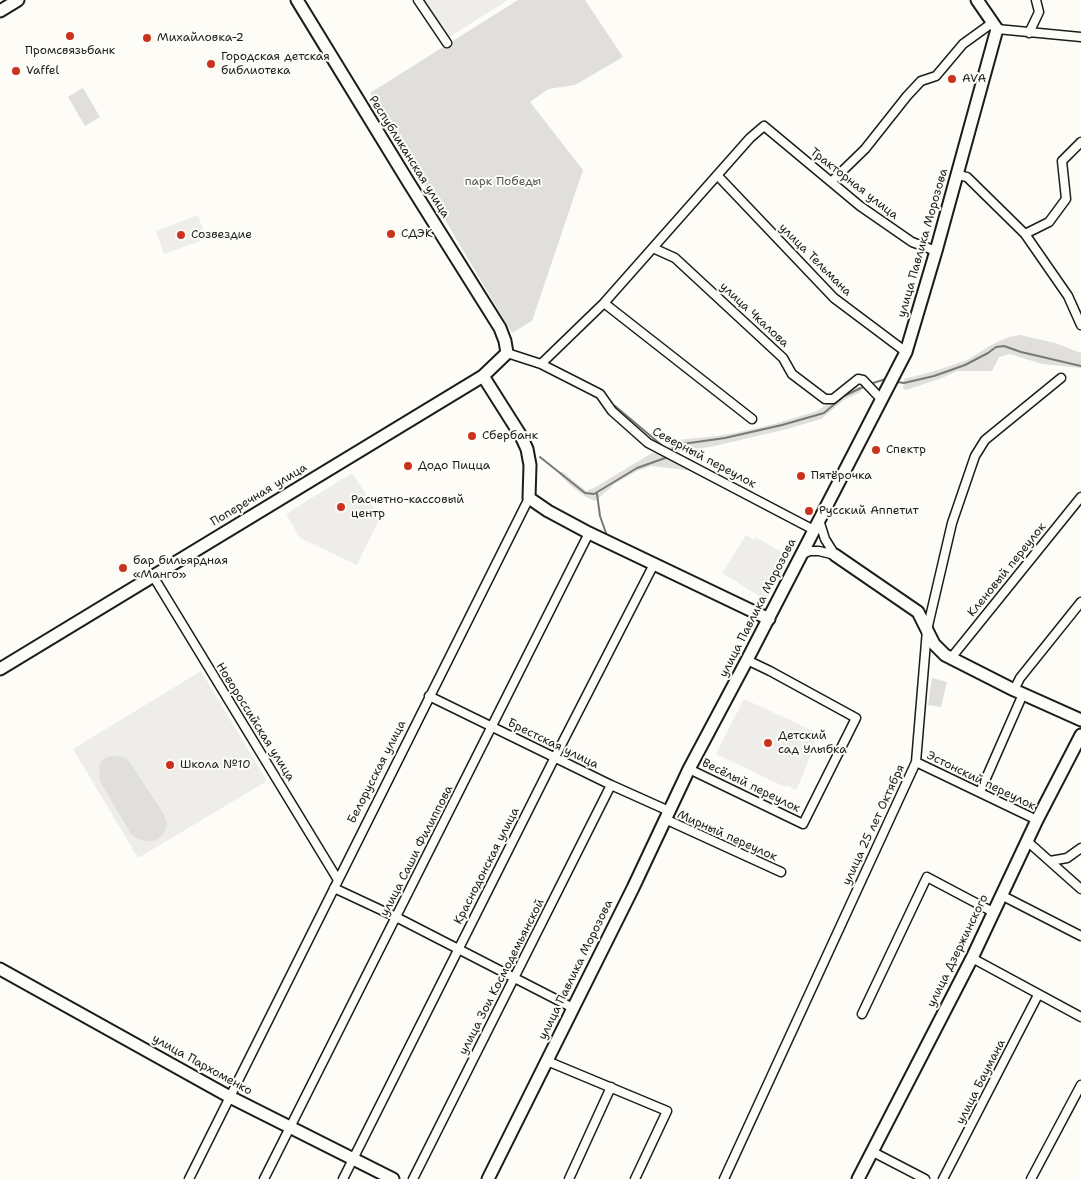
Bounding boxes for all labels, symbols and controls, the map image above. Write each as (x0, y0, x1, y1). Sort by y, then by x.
marker: Промсвязьбанк (64, 30, 76, 42)
place label: Михайловка-2 (157, 31, 244, 45)
marker: Михайловка-2 (141, 32, 153, 44)
place label: Промсвязьбанк (25, 44, 115, 58)
place label: Городская детская библиотека (221, 50, 330, 78)
marker: Городская детская библиотека (205, 58, 217, 70)
place label: Vaffel (26, 64, 59, 78)
marker: Vaffel (10, 65, 22, 77)
place label: AVA (962, 72, 986, 86)
marker: AVA (946, 73, 958, 85)
street label: Республиканская улица (365, 93, 453, 221)
street label: Тракторная улица (807, 145, 901, 223)
street label: улица Павлика Морозова (895, 167, 951, 319)
park label: парк Победы (465, 175, 541, 189)
street label: улица Тельмана (776, 221, 854, 299)
place label: СДЭК (401, 227, 433, 241)
place label: Созвездие (191, 228, 252, 242)
marker: СДЭК (385, 228, 397, 240)
marker: Созвездие (175, 229, 187, 241)
street label: улица Чкалова (717, 279, 791, 351)
street label: Северный переулок (650, 425, 758, 491)
place label: Сбербанк (482, 429, 538, 443)
marker: Сбербанк (466, 430, 478, 442)
place label: Спектр (886, 443, 926, 457)
marker: Спектр (870, 444, 882, 456)
place label: Додо Пицца (418, 459, 490, 473)
marker: Додо Пицца (402, 460, 414, 472)
street label: Поперечная улица (208, 461, 310, 529)
place label: Пятёрочка (811, 469, 872, 483)
marker: Пятёрочка (795, 470, 807, 482)
place label: Расчетно-кассовый центр (351, 493, 464, 521)
marker: Расчетно-кассовый центр (335, 501, 347, 513)
place label: Русский Аппетит (819, 504, 919, 518)
marker: Русский Аппетит (803, 505, 815, 517)
street label: Кленовый переулок (965, 520, 1049, 620)
street label: улица Павлика Морозова (717, 536, 799, 680)
place label: бар бильярдная «Манго» (133, 554, 228, 582)
marker: бар бильярдная «Манго» (117, 562, 129, 574)
street label: Новороссийская улица (213, 660, 297, 784)
street label: Брестская улица (505, 716, 601, 772)
street label: Белорусская улица (345, 718, 409, 826)
place label: Детский сад Улыбка (778, 729, 847, 757)
marker: Детский сад Улыбка (762, 737, 774, 749)
street label: Эстонский переулок (924, 748, 1038, 814)
street label: Весёлый переулок (699, 756, 803, 816)
place label: Школа №10 (180, 758, 251, 772)
marker: Школа №10 (164, 759, 176, 771)
street label: улица 25 лет Октября (840, 762, 908, 888)
street label: улица Саши Филиппова (378, 783, 456, 919)
street label: Краснодонская улица (451, 805, 523, 927)
street label: Мирный переулок (675, 807, 779, 865)
street label: улица Дзержинского (924, 892, 992, 1010)
street label: улица Зои Космодемьянской (456, 897, 548, 1057)
street label: улица Павлика Морозова (536, 898, 616, 1042)
street label: улица Пархоменко (149, 1032, 255, 1098)
street label: улица Баумана (953, 1037, 1009, 1127)

